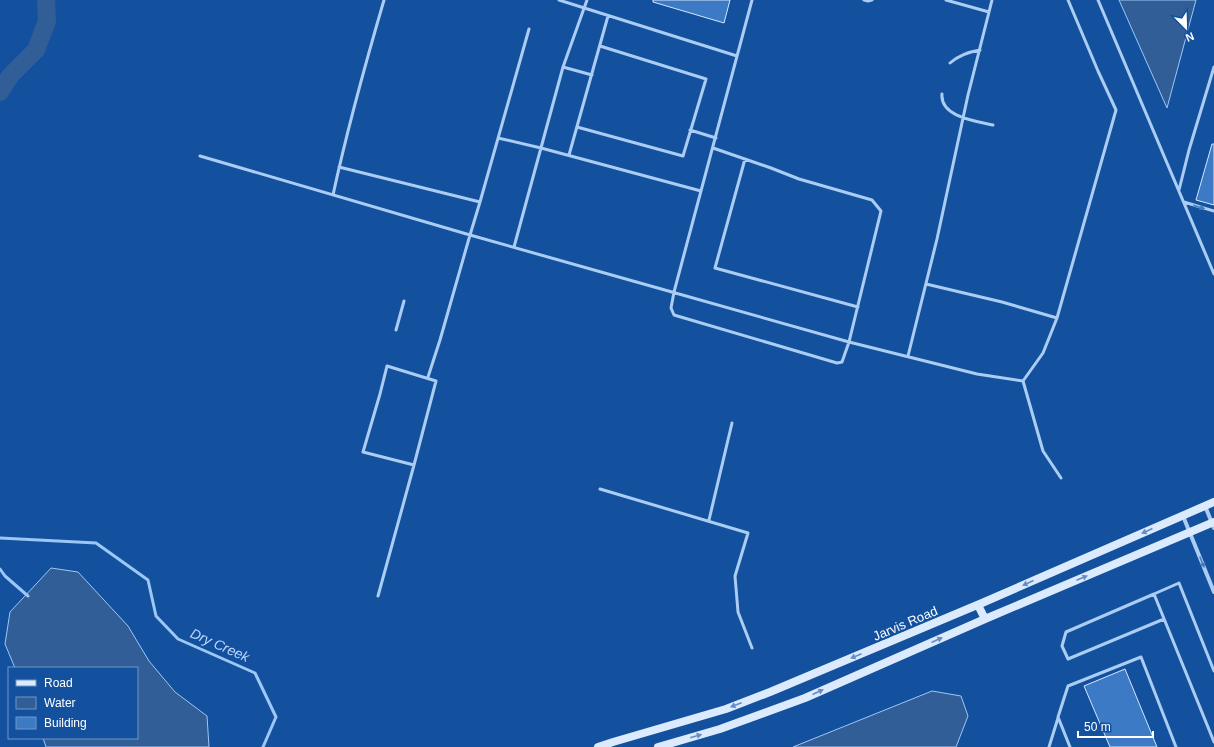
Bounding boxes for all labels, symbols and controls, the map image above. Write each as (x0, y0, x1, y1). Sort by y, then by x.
north arrow (1166, 8, 1206, 48)
text: N (1184, 30, 1196, 44)
one-way arrow (1192, 204, 1205, 210)
one-way arrow (1140, 529, 1152, 535)
one-way arrow (1199, 557, 1205, 568)
one-way arrow (1077, 575, 1088, 581)
one-way arrow (1021, 581, 1033, 587)
street label: Jarvis Road (871, 603, 940, 644)
water label: Dry Creek (188, 625, 253, 666)
one-way arrow (932, 637, 943, 643)
one-way arrow (851, 653, 862, 659)
legend (8, 667, 138, 739)
text: Road (44, 676, 73, 690)
one-way arrow (812, 689, 823, 695)
text: Water (44, 696, 76, 710)
one-way arrow (730, 702, 742, 708)
scale bar (1078, 713, 1153, 739)
text: Building (44, 716, 87, 730)
text: 50 m (1084, 720, 1111, 734)
one-way arrow (690, 733, 702, 739)

